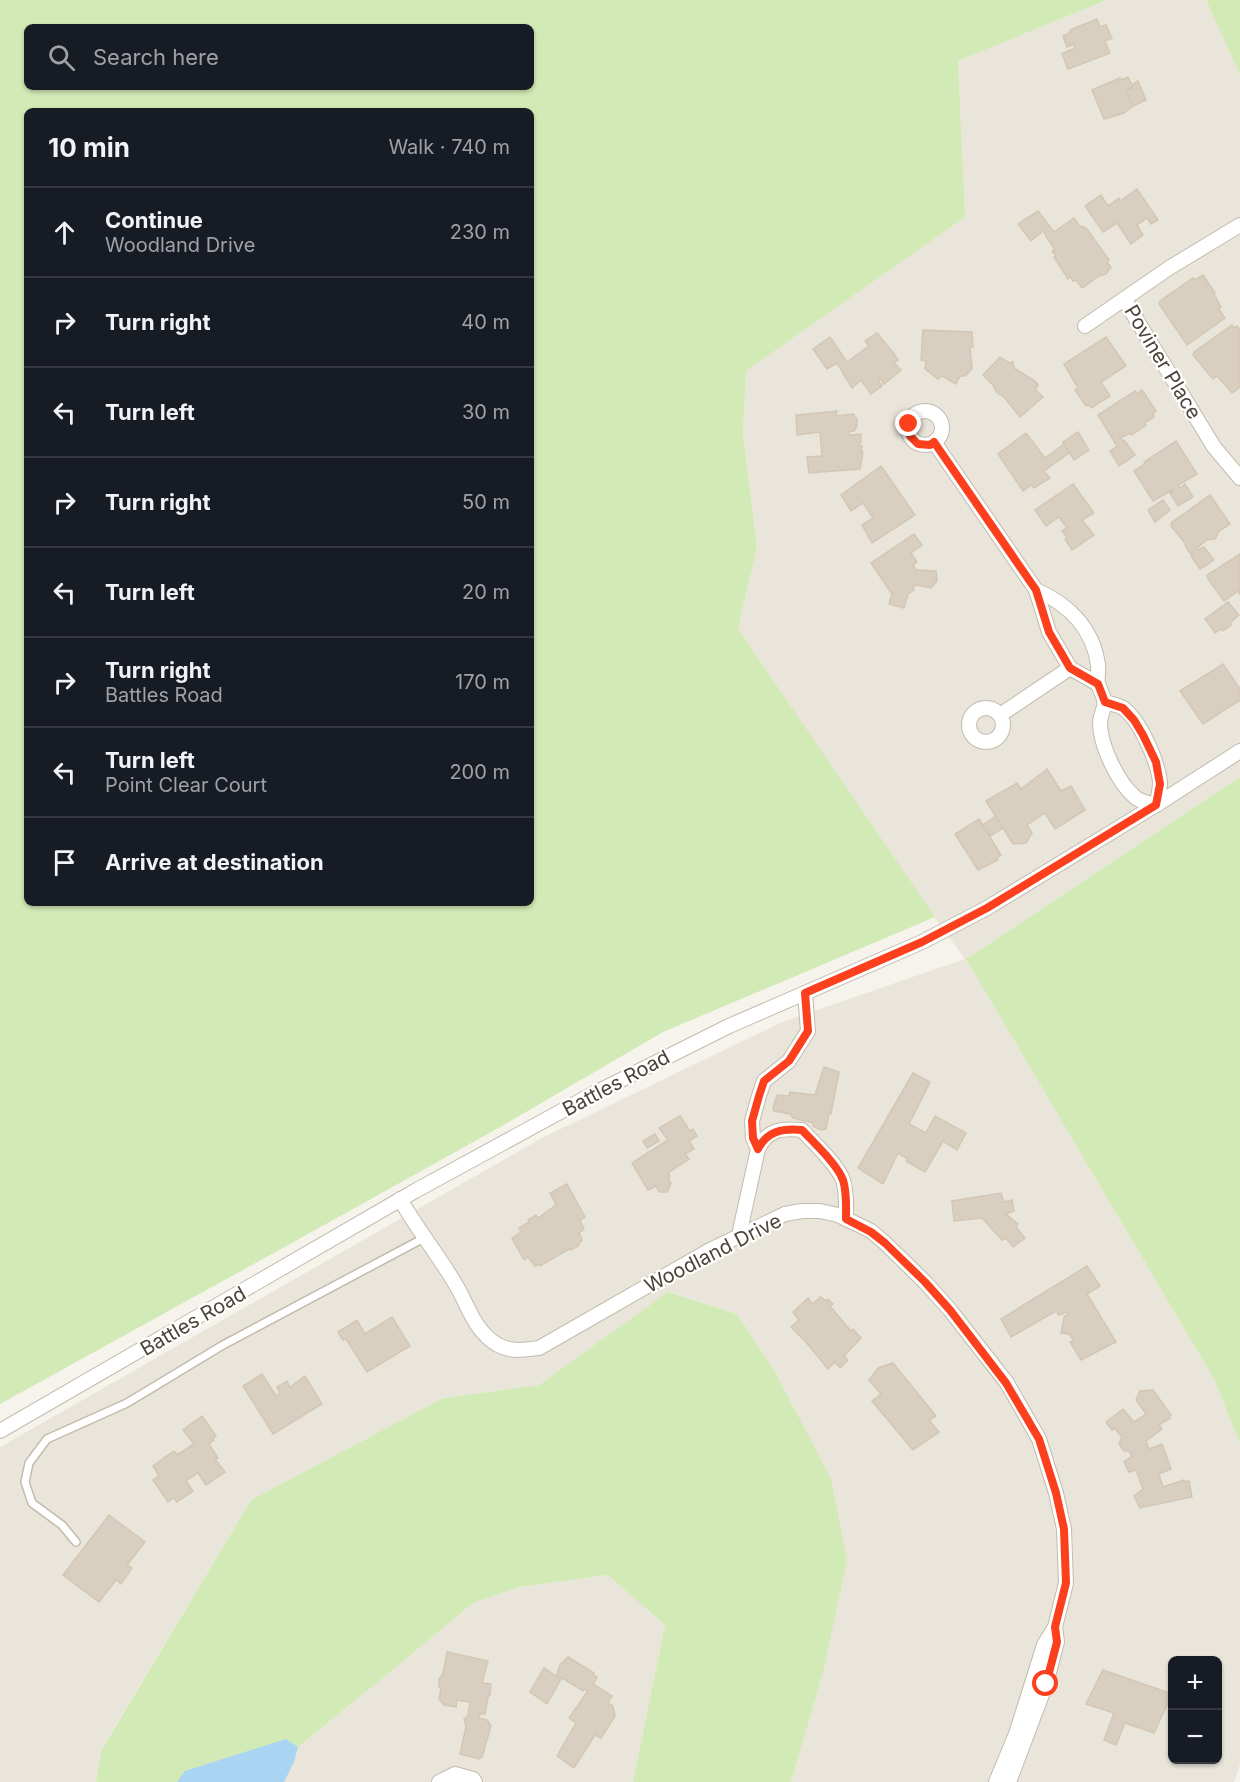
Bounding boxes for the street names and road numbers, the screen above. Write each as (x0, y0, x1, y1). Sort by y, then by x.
street label: Poviner Place (1120, 301, 1206, 423)
street label: Battles Road (558, 1045, 674, 1121)
street label: Woodland Drive (641, 1208, 785, 1298)
street label: Battles Road (136, 1281, 250, 1361)

